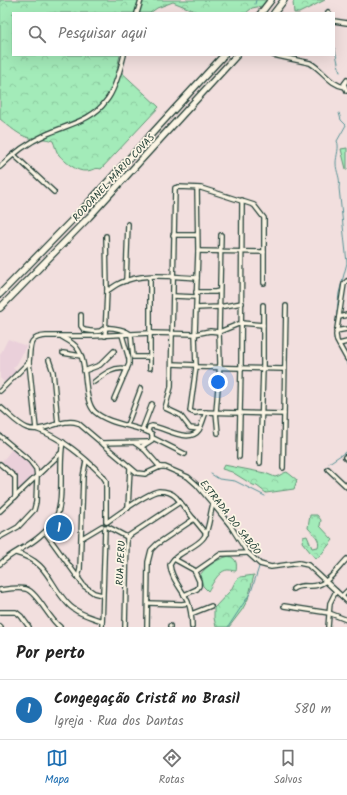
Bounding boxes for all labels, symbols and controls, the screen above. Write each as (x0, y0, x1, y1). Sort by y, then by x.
search box (12, 12, 335, 56)
text: Pesquisar aqui (58, 22, 147, 46)
icon: search (26, 23, 48, 45)
street label: RODOANEL MÁRIO COVAS (69, 130, 159, 225)
your location (208, 372, 228, 392)
street label: ESTRADA DO SABÔO (196, 477, 265, 559)
pin: 1 (46, 513, 72, 543)
street label: RUA PERU (112, 540, 130, 586)
text: Por perto (16, 640, 85, 667)
text: Congegação Cristã no Brasil (54, 687, 240, 711)
text: 1 (27, 699, 31, 720)
text: 580 m (294, 699, 331, 720)
text: Igreja · Rua dos Dantas (54, 711, 184, 732)
tab: Mapa (45, 747, 69, 789)
tab: Rotas (159, 747, 184, 789)
tab: Salvos (274, 747, 302, 789)

